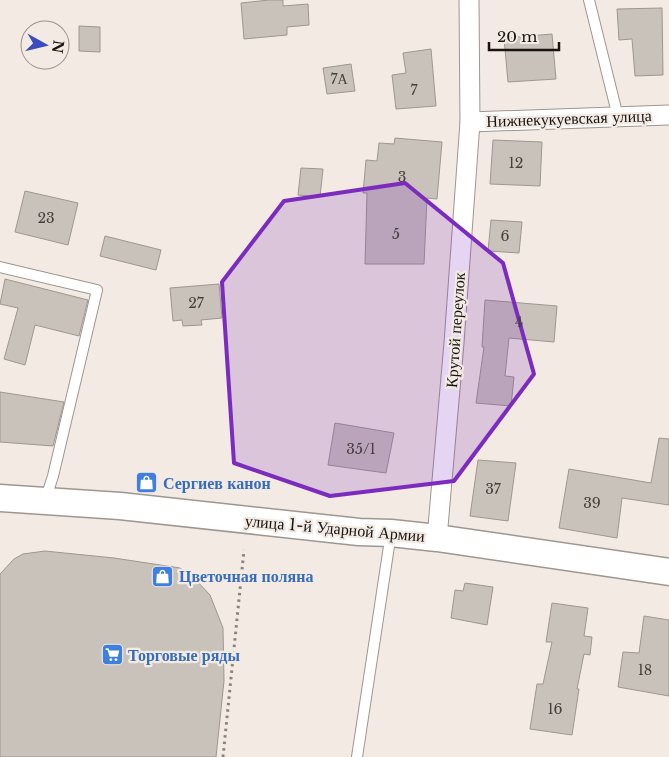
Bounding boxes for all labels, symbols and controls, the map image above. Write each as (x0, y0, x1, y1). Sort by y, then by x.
north arrow (20, 20, 70, 70)
scale bar (489, 20, 559, 52)
text: 20 m (497, 27, 537, 46)
text: N (48, 39, 68, 55)
house number: 7А (330, 70, 348, 88)
house number: 7 (410, 81, 418, 99)
street label: Нижнекукуевская улица (486, 105, 652, 131)
house number: 12 (509, 154, 523, 172)
house number: 3 (398, 168, 406, 186)
house number: 23 (37, 209, 55, 227)
house number: 5 (392, 225, 400, 243)
house number: 6 (500, 227, 510, 245)
street label: Крутой переулок (441, 271, 469, 388)
house number: 27 (188, 294, 205, 312)
house number: 4 (515, 313, 523, 331)
house number: 35/1 (346, 440, 376, 458)
shop icon: Сергиев канон (135, 471, 159, 495)
place label: Сергиев канон (163, 473, 271, 493)
house number: 37 (485, 480, 502, 498)
house number: 39 (583, 494, 601, 512)
street label: улица 1-й Ударной Армии (244, 510, 426, 546)
shop icon: Цветочная поляна (151, 564, 175, 588)
place label: Цветочная поляна (179, 566, 313, 586)
supermarket icon: Торговые ряды (100, 643, 124, 667)
place label: Торговые ряды (128, 645, 240, 665)
house number: 18 (638, 661, 652, 679)
house number: 16 (547, 700, 563, 718)

